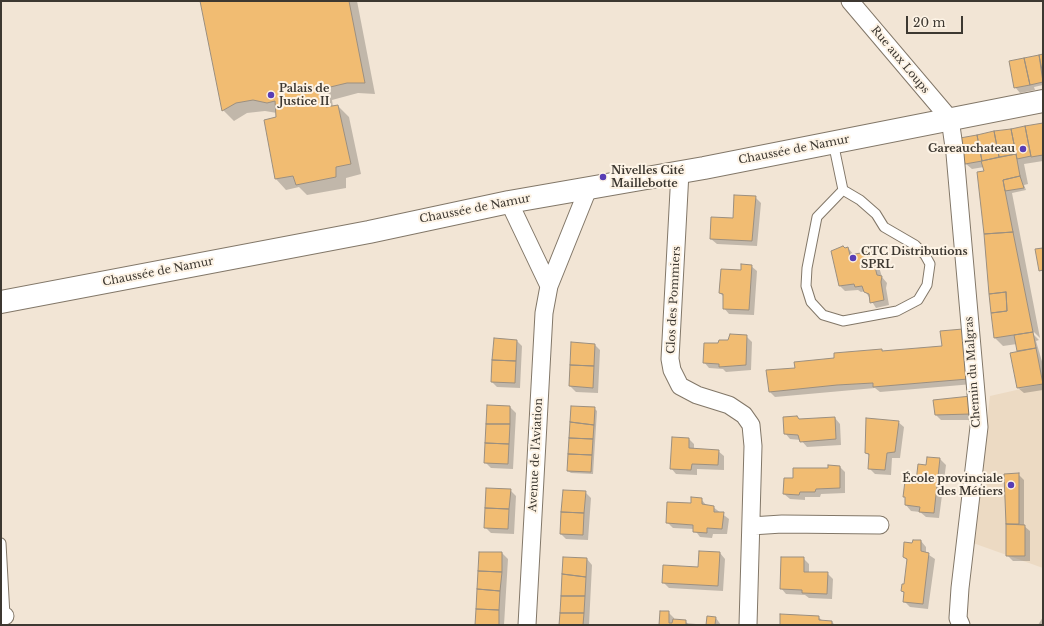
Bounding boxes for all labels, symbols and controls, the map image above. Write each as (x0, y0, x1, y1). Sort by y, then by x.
scale bar (908, 8, 965, 34)
text: 20 m (913, 15, 945, 30)
street label: Rue aux Loups (868, 24, 932, 96)
place label: Palais de Justice II (279, 82, 329, 108)
marker: Palais de Justice II (266, 90, 276, 100)
street label: Chaussée de Namur (738, 133, 850, 167)
place label: Gareauchateau (928, 142, 1015, 156)
marker: Gareauchateau (1018, 144, 1028, 154)
place label: Nivelles Cité Maillebotte (611, 164, 684, 190)
marker: Nivelles Cité Maillebotte (598, 172, 608, 182)
street label: Chaussée de Namur (419, 192, 531, 226)
place label: CTC Distributions SPRL (861, 245, 968, 271)
street label: Clos des Pommiers (665, 246, 683, 354)
marker: CTC Distributions SPRL (848, 253, 858, 263)
street label: Chaussée de Namur (102, 255, 214, 289)
street label: Chemin du Malgras (963, 316, 983, 428)
street label: Avenue de l'Aviation (526, 398, 546, 512)
place label: École provinciale des Métiers (902, 472, 1003, 498)
marker: École provinciale des Métiers (1006, 480, 1016, 490)

